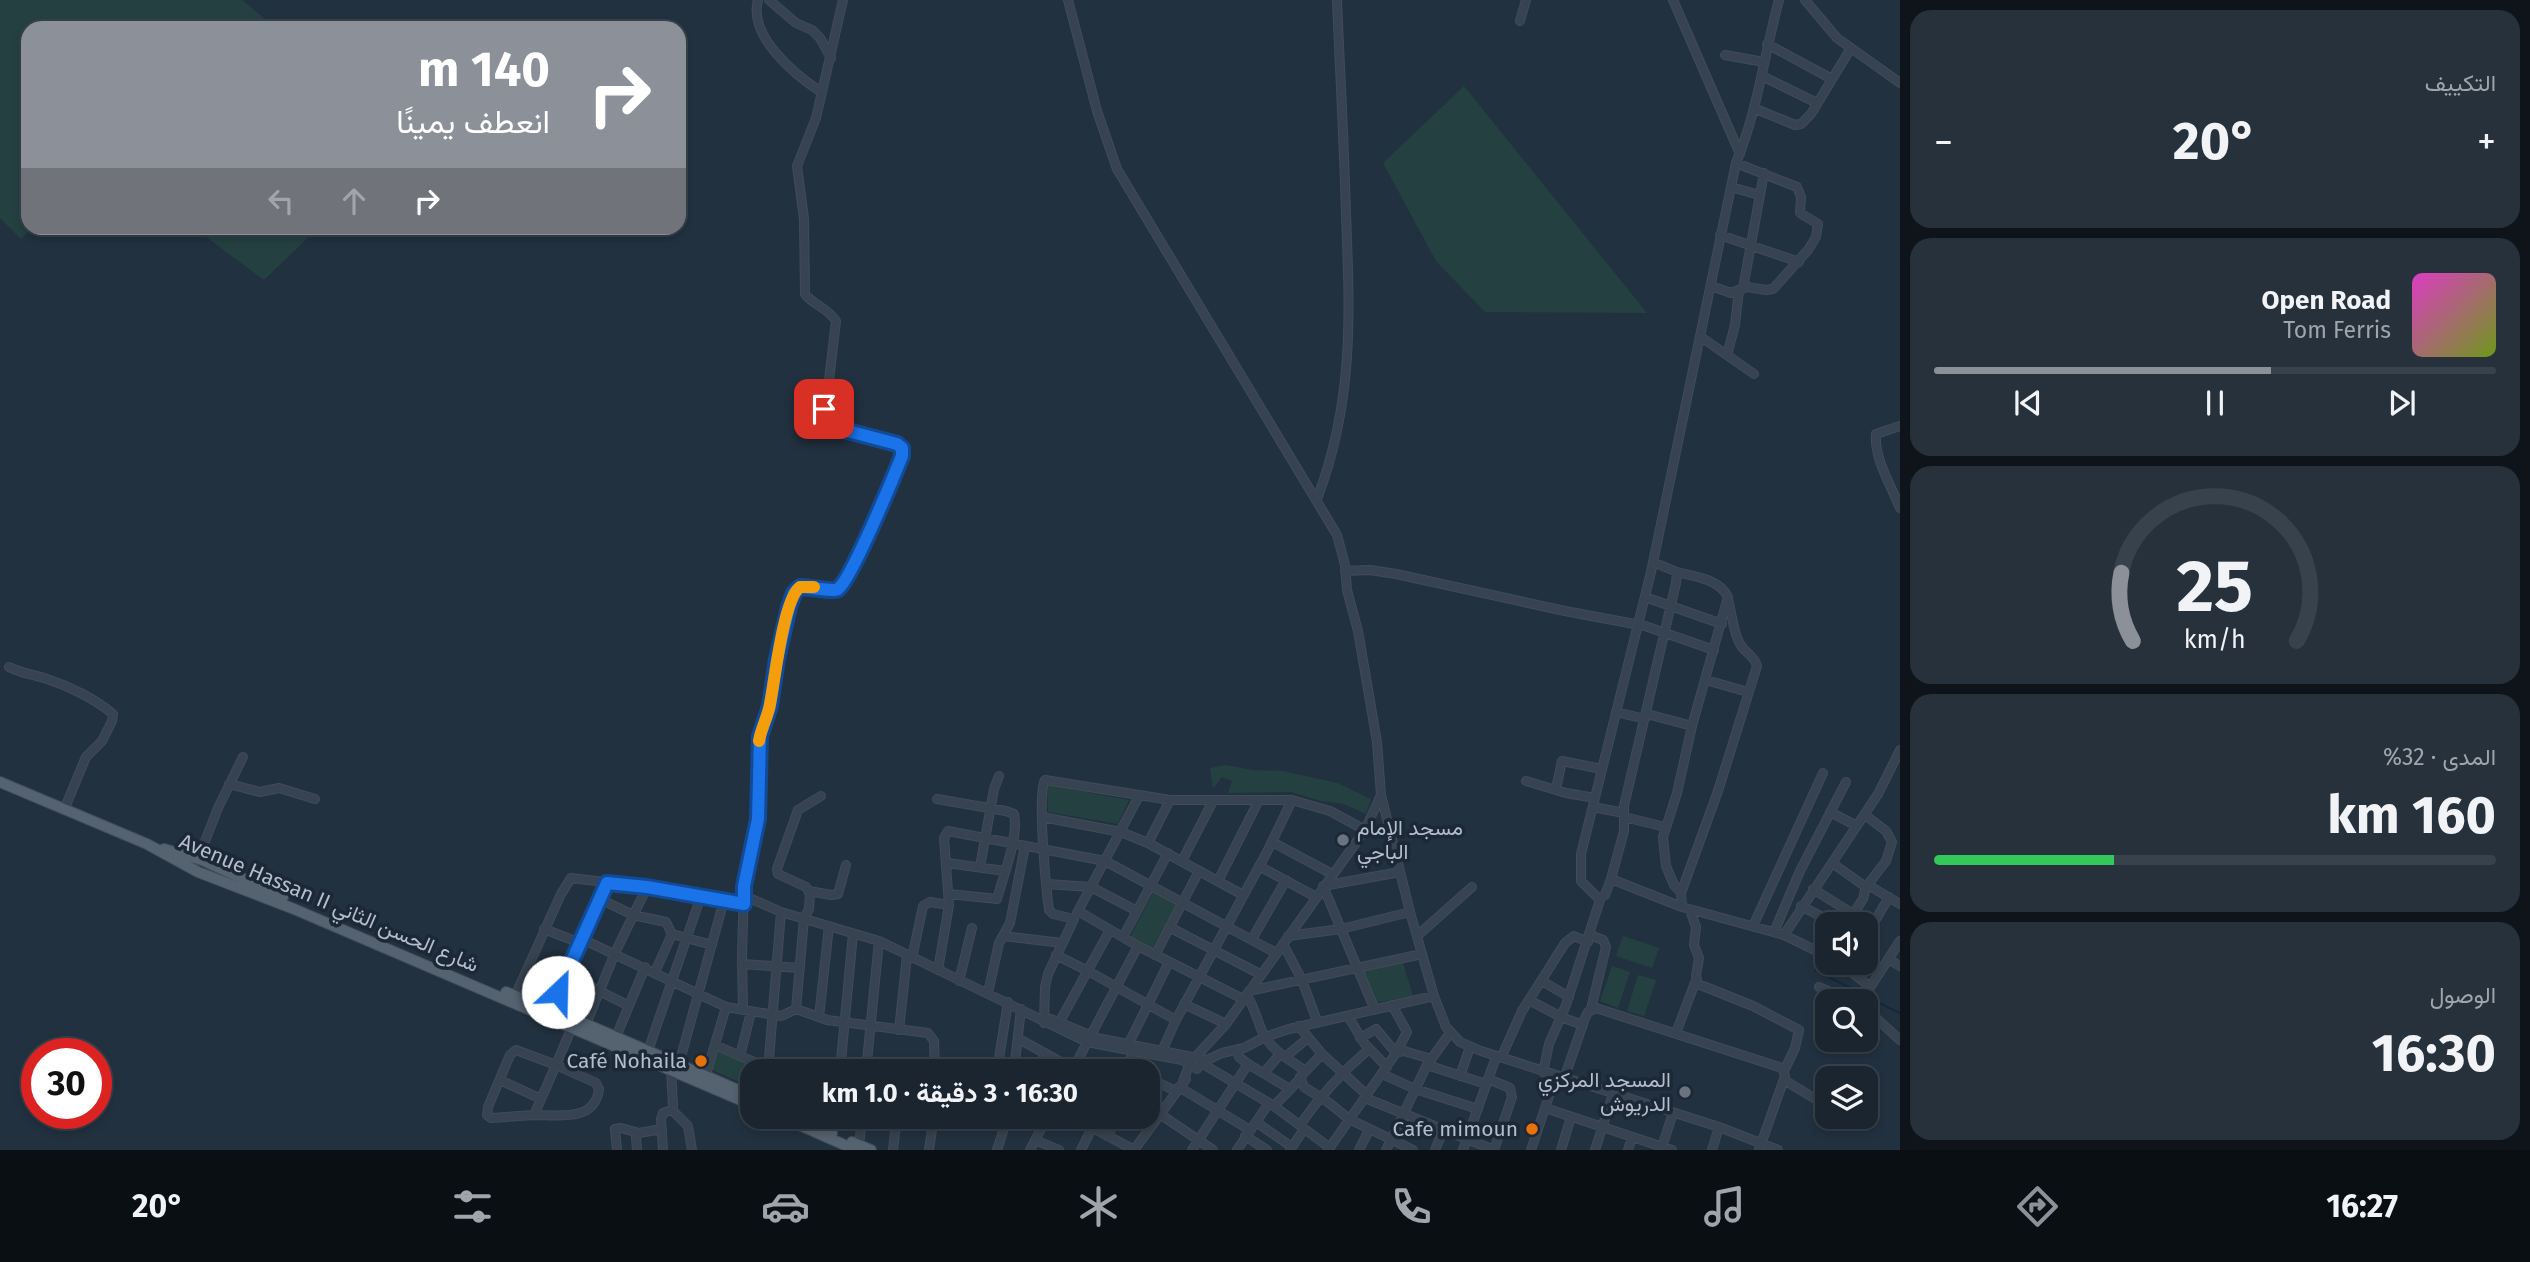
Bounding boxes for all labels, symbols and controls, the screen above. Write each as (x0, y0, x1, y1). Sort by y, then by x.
text: 140 m (418, 40, 550, 99)
icon: right (574, 49, 665, 140)
text: التكييف (2425, 69, 2496, 97)
text: انعطف يمينًا (396, 103, 550, 141)
text: 20° (2173, 110, 2257, 173)
text: − (1934, 119, 1953, 165)
text: + (2477, 119, 2496, 165)
icon: left (262, 182, 300, 220)
icon: ahead (335, 182, 373, 220)
icon: right (408, 182, 446, 220)
text: Open Road (2262, 285, 2391, 316)
text: Tom Ferris (2283, 316, 2391, 344)
pin (794, 379, 854, 439)
icon: previous (2009, 384, 2047, 422)
icon: pause (2196, 384, 2234, 422)
icon: next (2383, 384, 2421, 422)
icon: arrive (805, 390, 843, 428)
text: 25 (2177, 543, 2253, 630)
text: km/h (2184, 625, 2246, 655)
text: المدى · 32% (2383, 743, 2496, 771)
text: 160 km (2327, 784, 2496, 847)
place label: مسجد الإمام الباجي (1357, 815, 1463, 869)
street label: Avenue Hassan II شارع الحسن الثاني (174, 828, 483, 982)
marker: مسجد الإمام الباجي (1335, 832, 1351, 848)
map controls (1815, 912, 1878, 1129)
button: sound (1815, 912, 1878, 975)
position arrow (521, 955, 595, 1029)
text: الوصول (2430, 981, 2496, 1009)
button: search (1815, 989, 1878, 1052)
text: 16:30 (2372, 1022, 2496, 1085)
speed limit sign: 30 (21, 1038, 112, 1129)
place label: Café Nohaila (566, 1048, 687, 1074)
marker: Café Nohaila (693, 1053, 709, 1069)
button: layers (1815, 1066, 1878, 1129)
place label: المسجد المركزي الدريوش (1538, 1067, 1671, 1117)
text: 16:30 · 3 دقيقة · 1.0 km (822, 1078, 1078, 1109)
marker: المسجد المركزي الدريوش (1677, 1084, 1693, 1100)
place label: Cafe mimoun (1392, 1116, 1518, 1142)
marker: Cafe mimoun (1524, 1121, 1540, 1137)
icon: filters (448, 1182, 497, 1231)
icon: car (761, 1182, 810, 1231)
icon: climate (1074, 1182, 1123, 1231)
icon: phone (1387, 1182, 1436, 1231)
icon: music (1700, 1182, 1749, 1231)
icon: directions (2013, 1182, 2062, 1231)
text: 20° (132, 1187, 184, 1225)
text: 16:27 (2326, 1187, 2398, 1225)

